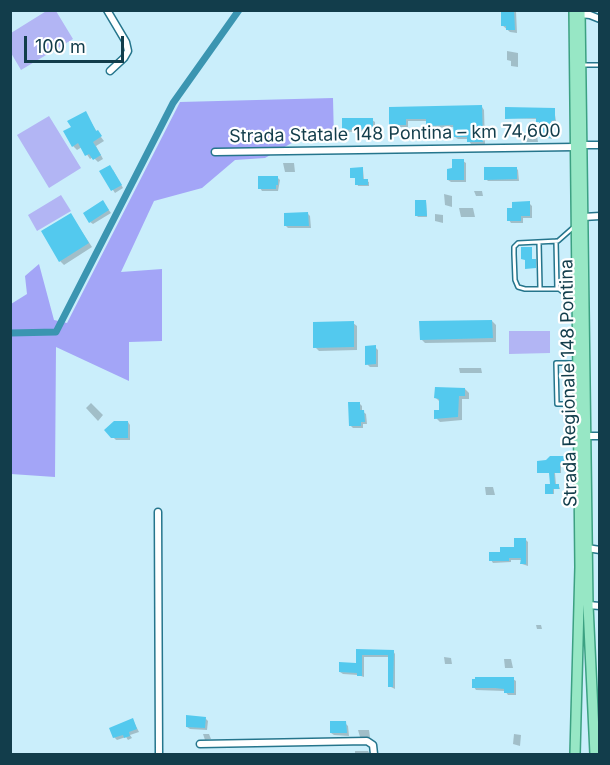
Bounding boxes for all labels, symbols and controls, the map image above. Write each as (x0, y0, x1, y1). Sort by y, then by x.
scale bar (27, 24, 128, 62)
text: 100 m (35, 36, 86, 57)
street label: Strada Statale 148 Pontina – km 74,600 (229, 120, 561, 148)
street label: Strada Regionale 148 Pontina (556, 259, 582, 507)

